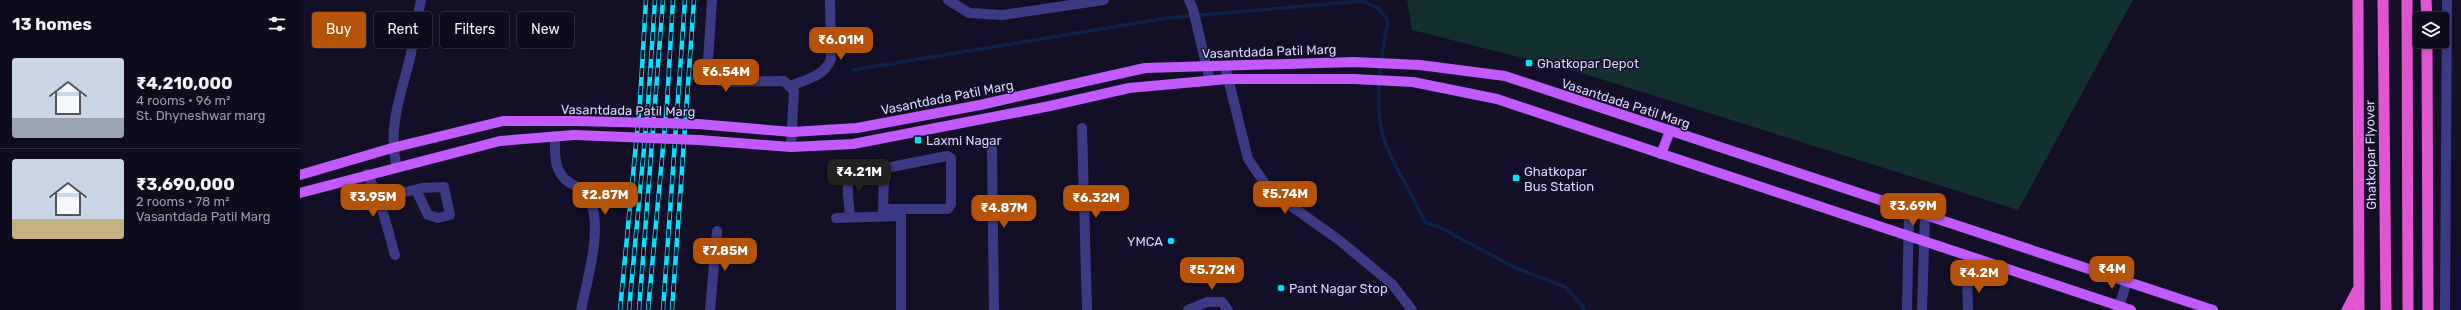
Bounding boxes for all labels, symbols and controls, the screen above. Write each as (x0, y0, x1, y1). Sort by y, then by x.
chip: Buy (312, 12, 366, 48)
chip: Rent (374, 12, 432, 48)
chip: Filters (440, 12, 509, 48)
chip: New (517, 12, 574, 48)
map controls (2413, 12, 2449, 48)
button: layers (2413, 12, 2449, 48)
icon: filters (266, 13, 288, 35)
text: 13 homes (12, 14, 92, 34)
pin: ₹6.01M (808, 27, 874, 61)
text: ₹6.01M (818, 32, 864, 47)
street label: Vasantdada Patil Marg (1201, 42, 1337, 62)
place label: Ghatkopar Depot (1537, 56, 1639, 71)
marker: Ghatkopar Depot (1524, 58, 1534, 68)
pin: ₹6.54M (693, 59, 759, 93)
text: ₹6.54M (702, 64, 750, 79)
text: ₹4,210,000 (136, 73, 233, 93)
icon: home (44, 74, 92, 122)
street label: Vasantdada Patil Marg (1559, 76, 1692, 132)
street label: Vasantdada Patil Marg (880, 77, 1015, 119)
text: 4 rooms · 96 m² (136, 93, 230, 108)
street label: Ghatkopar Flyover (2362, 100, 2379, 210)
street label: Vasantdada Patil Marg (561, 102, 695, 120)
text: St. Dhyneshwar marg (136, 108, 266, 123)
place label: Laxmi Nagar (926, 133, 1002, 149)
marker: Laxmi Nagar (913, 135, 923, 145)
pin: ₹4.21M (826, 159, 892, 193)
text: ₹4.21M (836, 164, 882, 179)
place label: Ghatkopar Bus Station (1524, 164, 1594, 194)
marker: Ghatkopar Bus Station (1511, 173, 1521, 183)
text: ₹3,690,000 (136, 174, 235, 194)
icon: home (44, 175, 92, 223)
pin: ₹5.74M (1252, 181, 1318, 215)
pin: ₹2.87M (572, 182, 638, 216)
pin: ₹3.95M (340, 184, 406, 218)
pin: ₹6.32M (1063, 185, 1129, 219)
text: ₹5.74M (1262, 186, 1308, 201)
text: ₹2.87M (582, 187, 628, 202)
text: ₹3.95M (349, 189, 397, 204)
text: ₹6.32M (1072, 190, 1120, 205)
pin: ₹3.69M (1880, 193, 1946, 227)
text: 2 rooms · 78 m² (136, 194, 230, 209)
pin: ₹4.87M (971, 195, 1037, 229)
text: ₹3.69M (1889, 198, 1937, 213)
text: ₹4.87M (980, 200, 1028, 215)
text: Vasantdada Patil Marg (136, 209, 271, 224)
place label: YMCA (1127, 234, 1163, 249)
marker: YMCA (1166, 236, 1176, 246)
pin: ₹7.85M (692, 238, 758, 272)
text: ₹7.85M (702, 243, 748, 258)
pin: ₹4M (2093, 256, 2131, 290)
pin: ₹5.72M (1179, 257, 1245, 291)
pin: ₹4.2M (1951, 260, 2007, 294)
text: ₹4M (2098, 261, 2126, 276)
text: ₹5.72M (1189, 262, 1235, 277)
text: ₹4.2M (1959, 265, 1999, 280)
place label: Pant Nagar Stop (1289, 281, 1388, 297)
marker: Pant Nagar Stop (1276, 283, 1286, 293)

